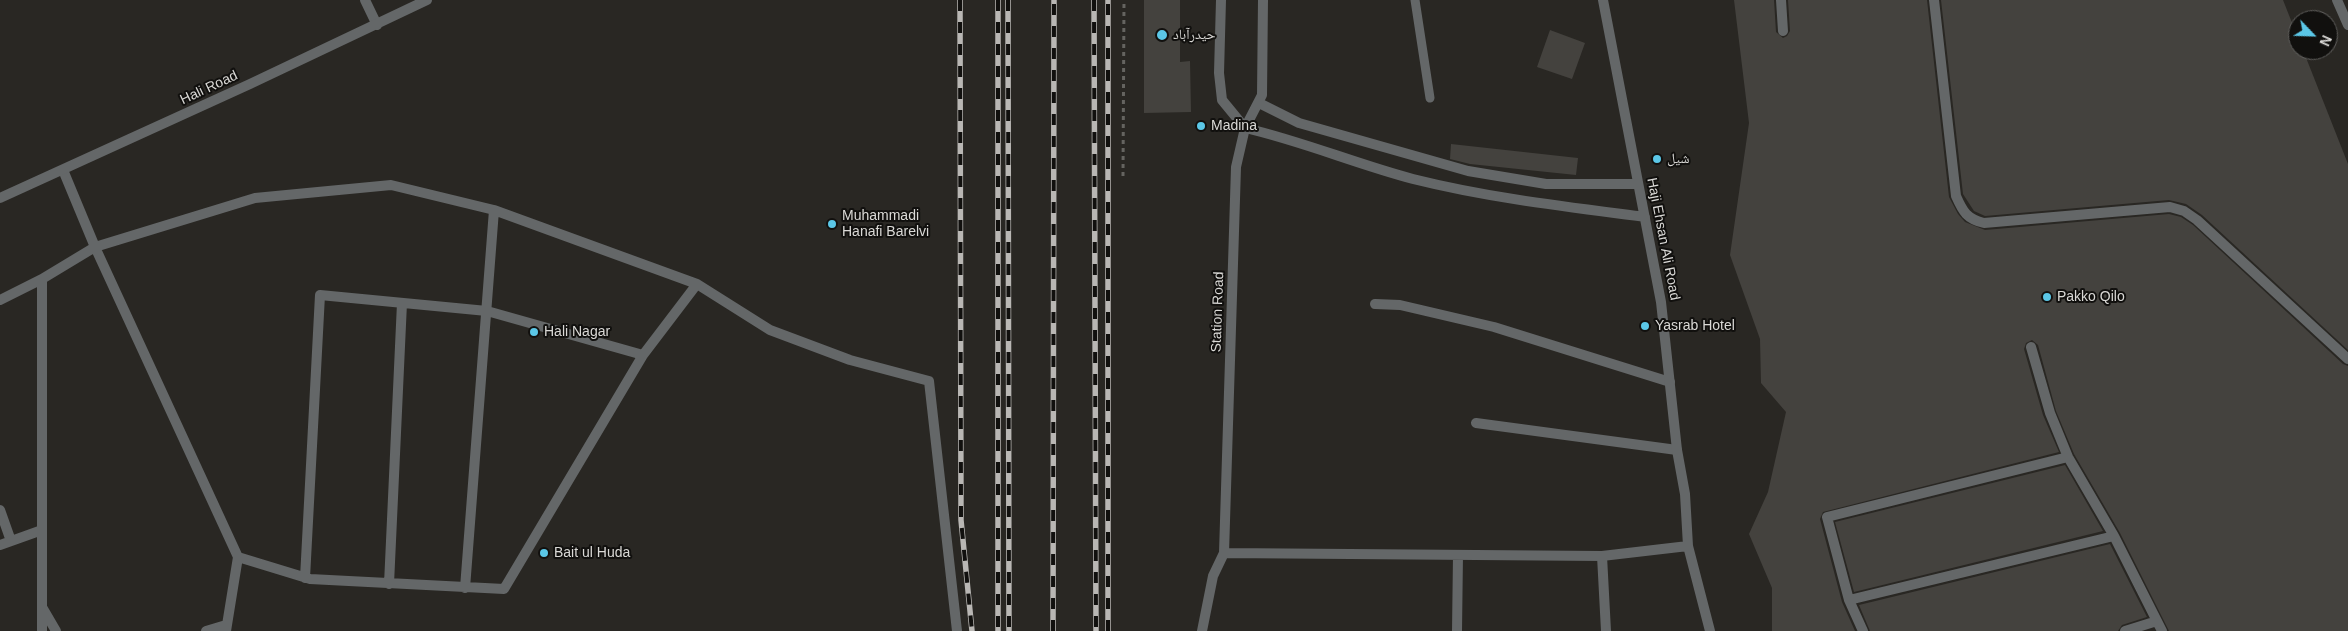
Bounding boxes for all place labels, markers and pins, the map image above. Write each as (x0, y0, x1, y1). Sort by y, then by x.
place label: حیدرآباد (1173, 27, 1216, 43)
marker: حیدرآباد (1155, 28, 1169, 42)
place label: Madina (1211, 118, 1257, 134)
marker: Madina (1195, 120, 1207, 132)
place label: شیل (1667, 151, 1690, 167)
marker: شیل (1651, 153, 1663, 165)
place label: Muhammadi Hanafi Barelvi (842, 208, 929, 240)
marker: Muhammadi Hanafi Barelvi (826, 218, 838, 230)
place label: Pakko Qilo (2057, 289, 2125, 305)
marker: Pakko Qilo (2041, 291, 2053, 303)
place label: Yasrab Hotel (1655, 318, 1735, 334)
marker: Yasrab Hotel (1639, 320, 1651, 332)
place label: Hali Nagar (544, 324, 610, 340)
marker: Hali Nagar (528, 326, 540, 338)
place label: Bait ul Huda (554, 545, 630, 561)
marker: Bait ul Huda (538, 547, 550, 559)

